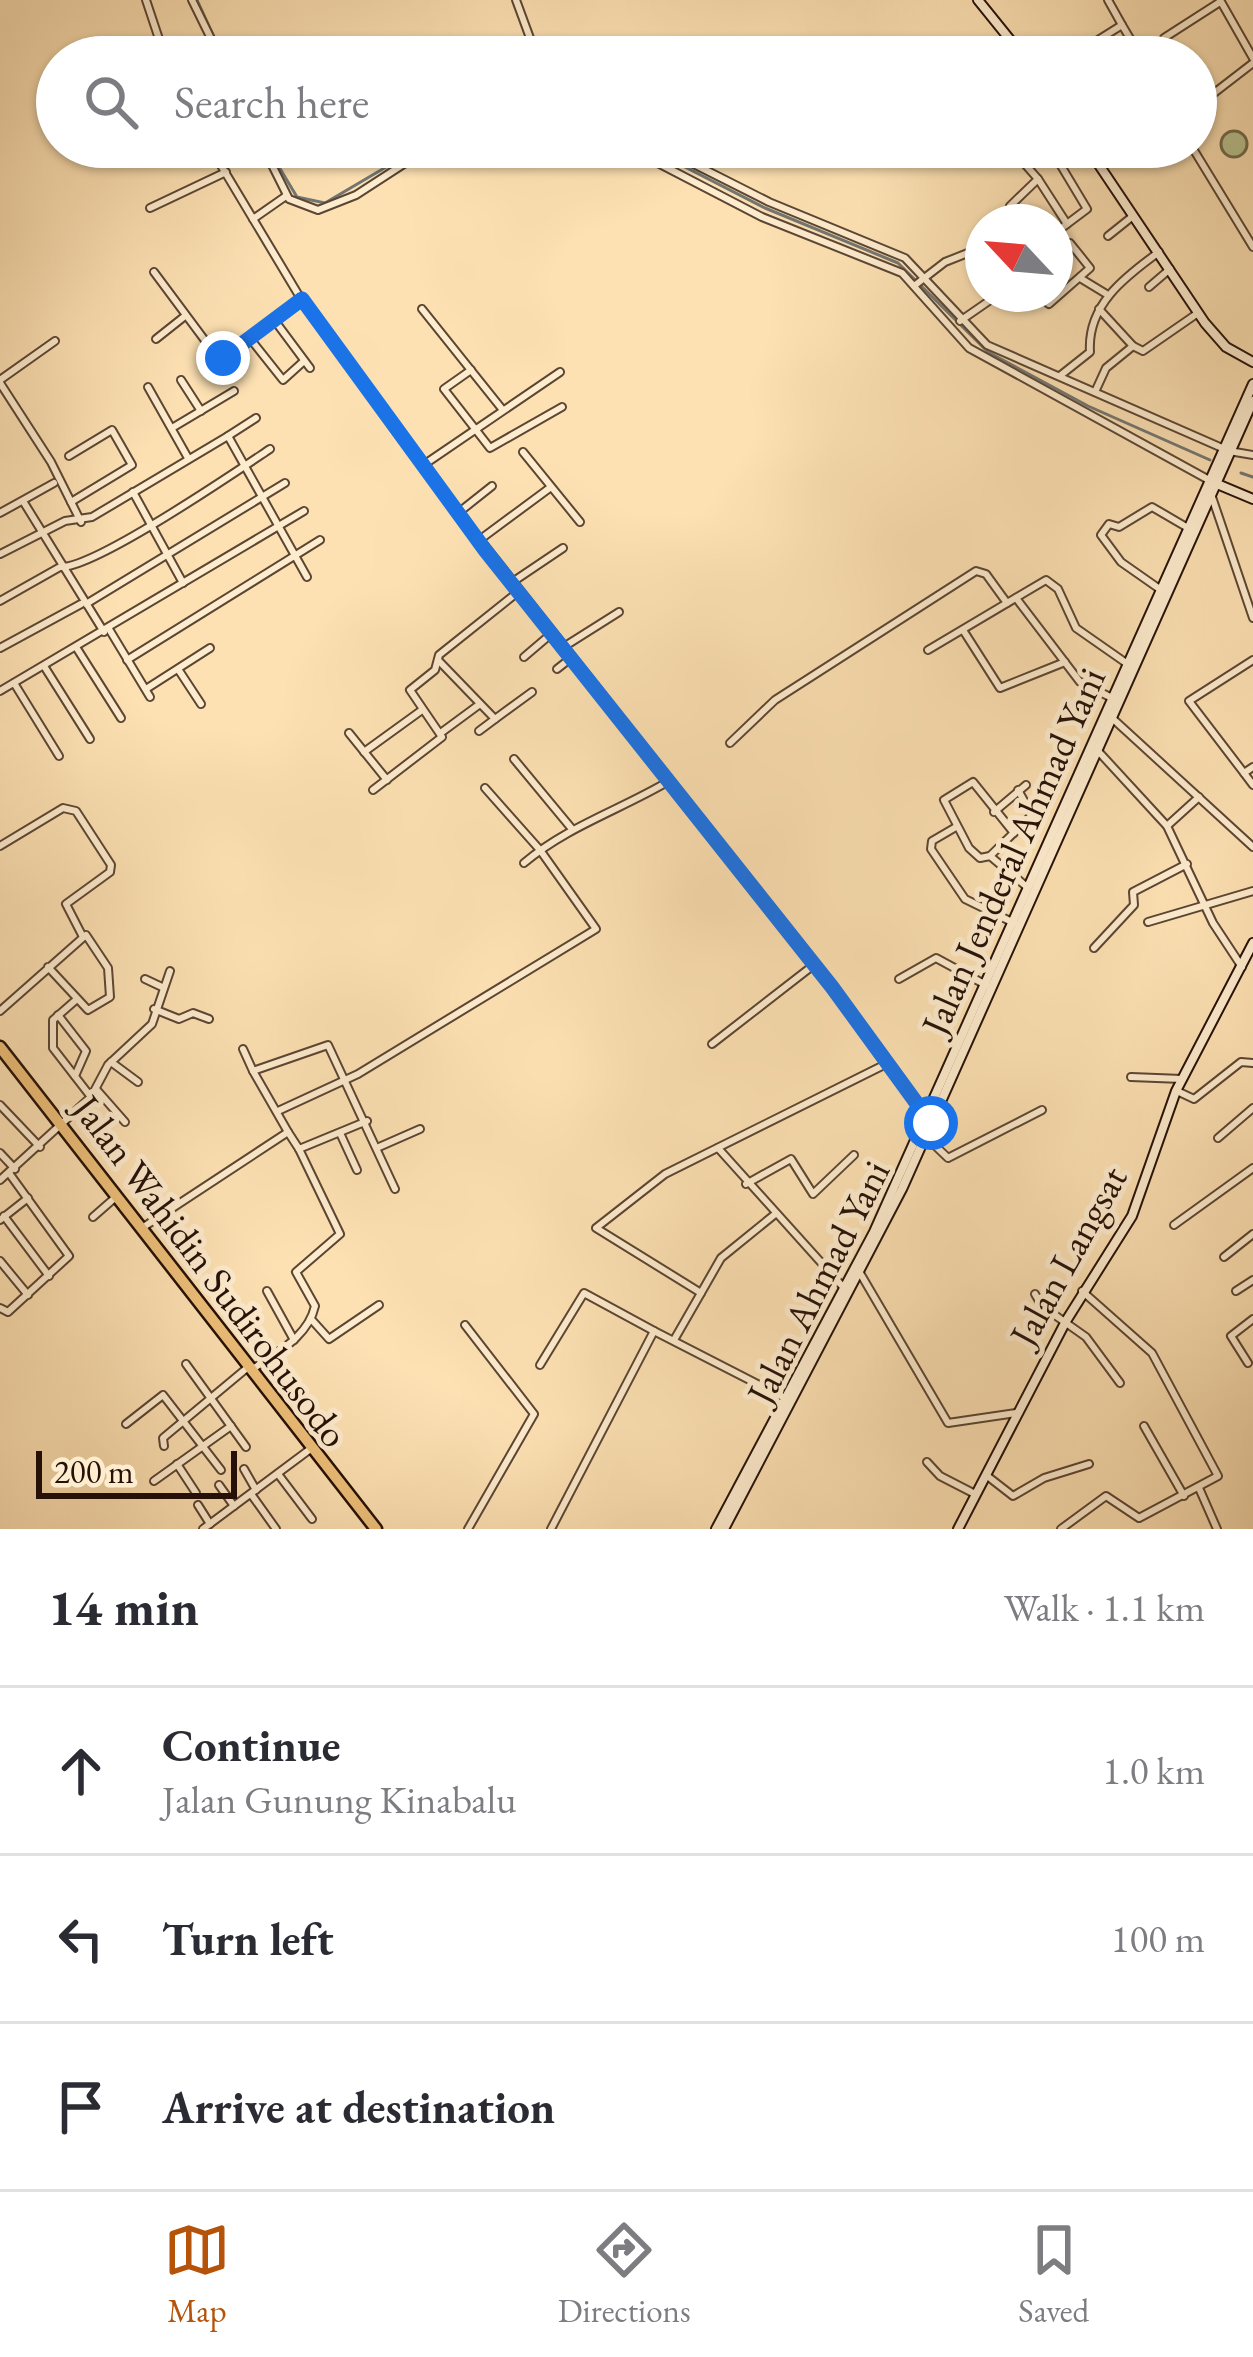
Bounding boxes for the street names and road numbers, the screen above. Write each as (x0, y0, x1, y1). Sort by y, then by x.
street label: Jalan Jenderal Ahmad Yani (908, 659, 1117, 1045)
street label: Jalan Wahidin Sudirohusodo (60, 1082, 360, 1457)
street label: Jalan Ahmad Yani (733, 1151, 901, 1415)
street label: Jalan Langsat (996, 1157, 1138, 1358)

